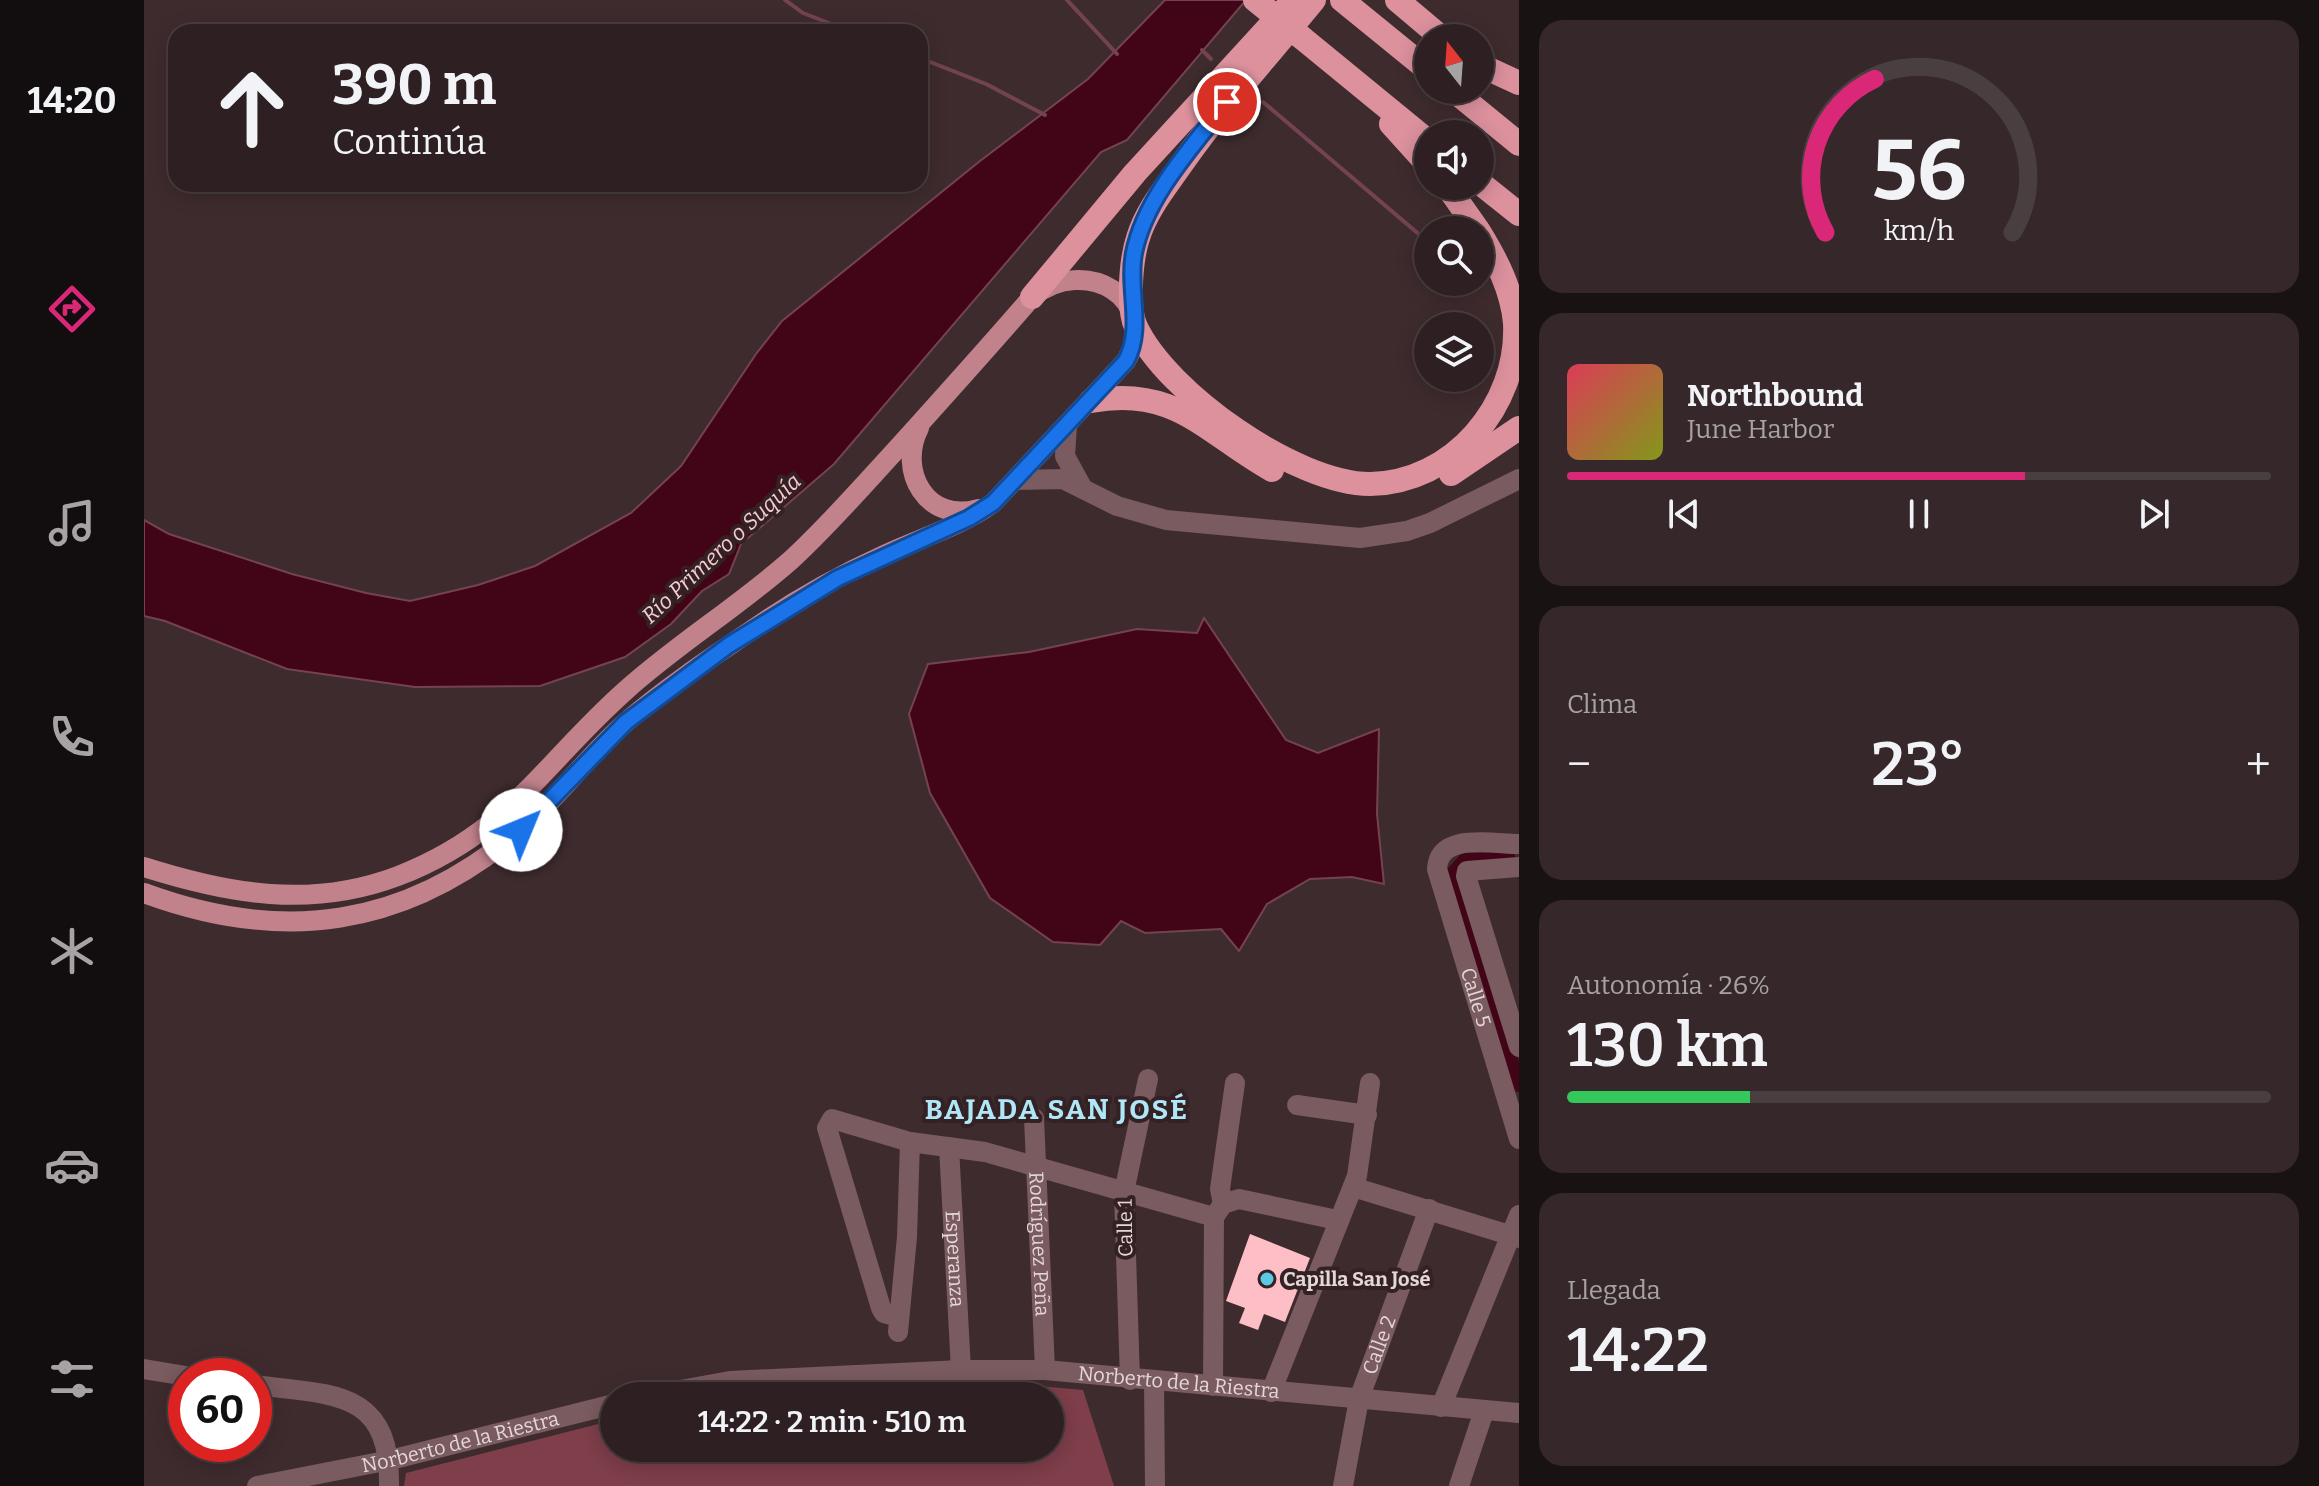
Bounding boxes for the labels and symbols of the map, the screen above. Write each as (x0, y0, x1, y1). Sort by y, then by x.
north arrow (1414, 24, 1494, 104)
pin (1193, 68, 1261, 136)
water label: Río Primero o Suquía (636, 468, 806, 629)
position arrow (479, 788, 563, 872)
street label: Calle 5 (1456, 965, 1496, 1030)
district label: BAJADA SAN JOSÉ (925, 1092, 1189, 1126)
street label: Rodríguez Peña (1024, 1171, 1055, 1317)
street label: Calle 1 (1112, 1199, 1138, 1257)
street label: Esperanza (940, 1210, 970, 1308)
place label: Capilla San José (1283, 1267, 1431, 1291)
marker: Capilla San José (1258, 1270, 1276, 1288)
street label: Calle 2 (1357, 1312, 1401, 1378)
speed limit sign: 60 (168, 1358, 272, 1462)
street label: Norberto de la Riestra (1077, 1361, 1281, 1403)
street label: Norberto de la Riestra (359, 1406, 561, 1477)

